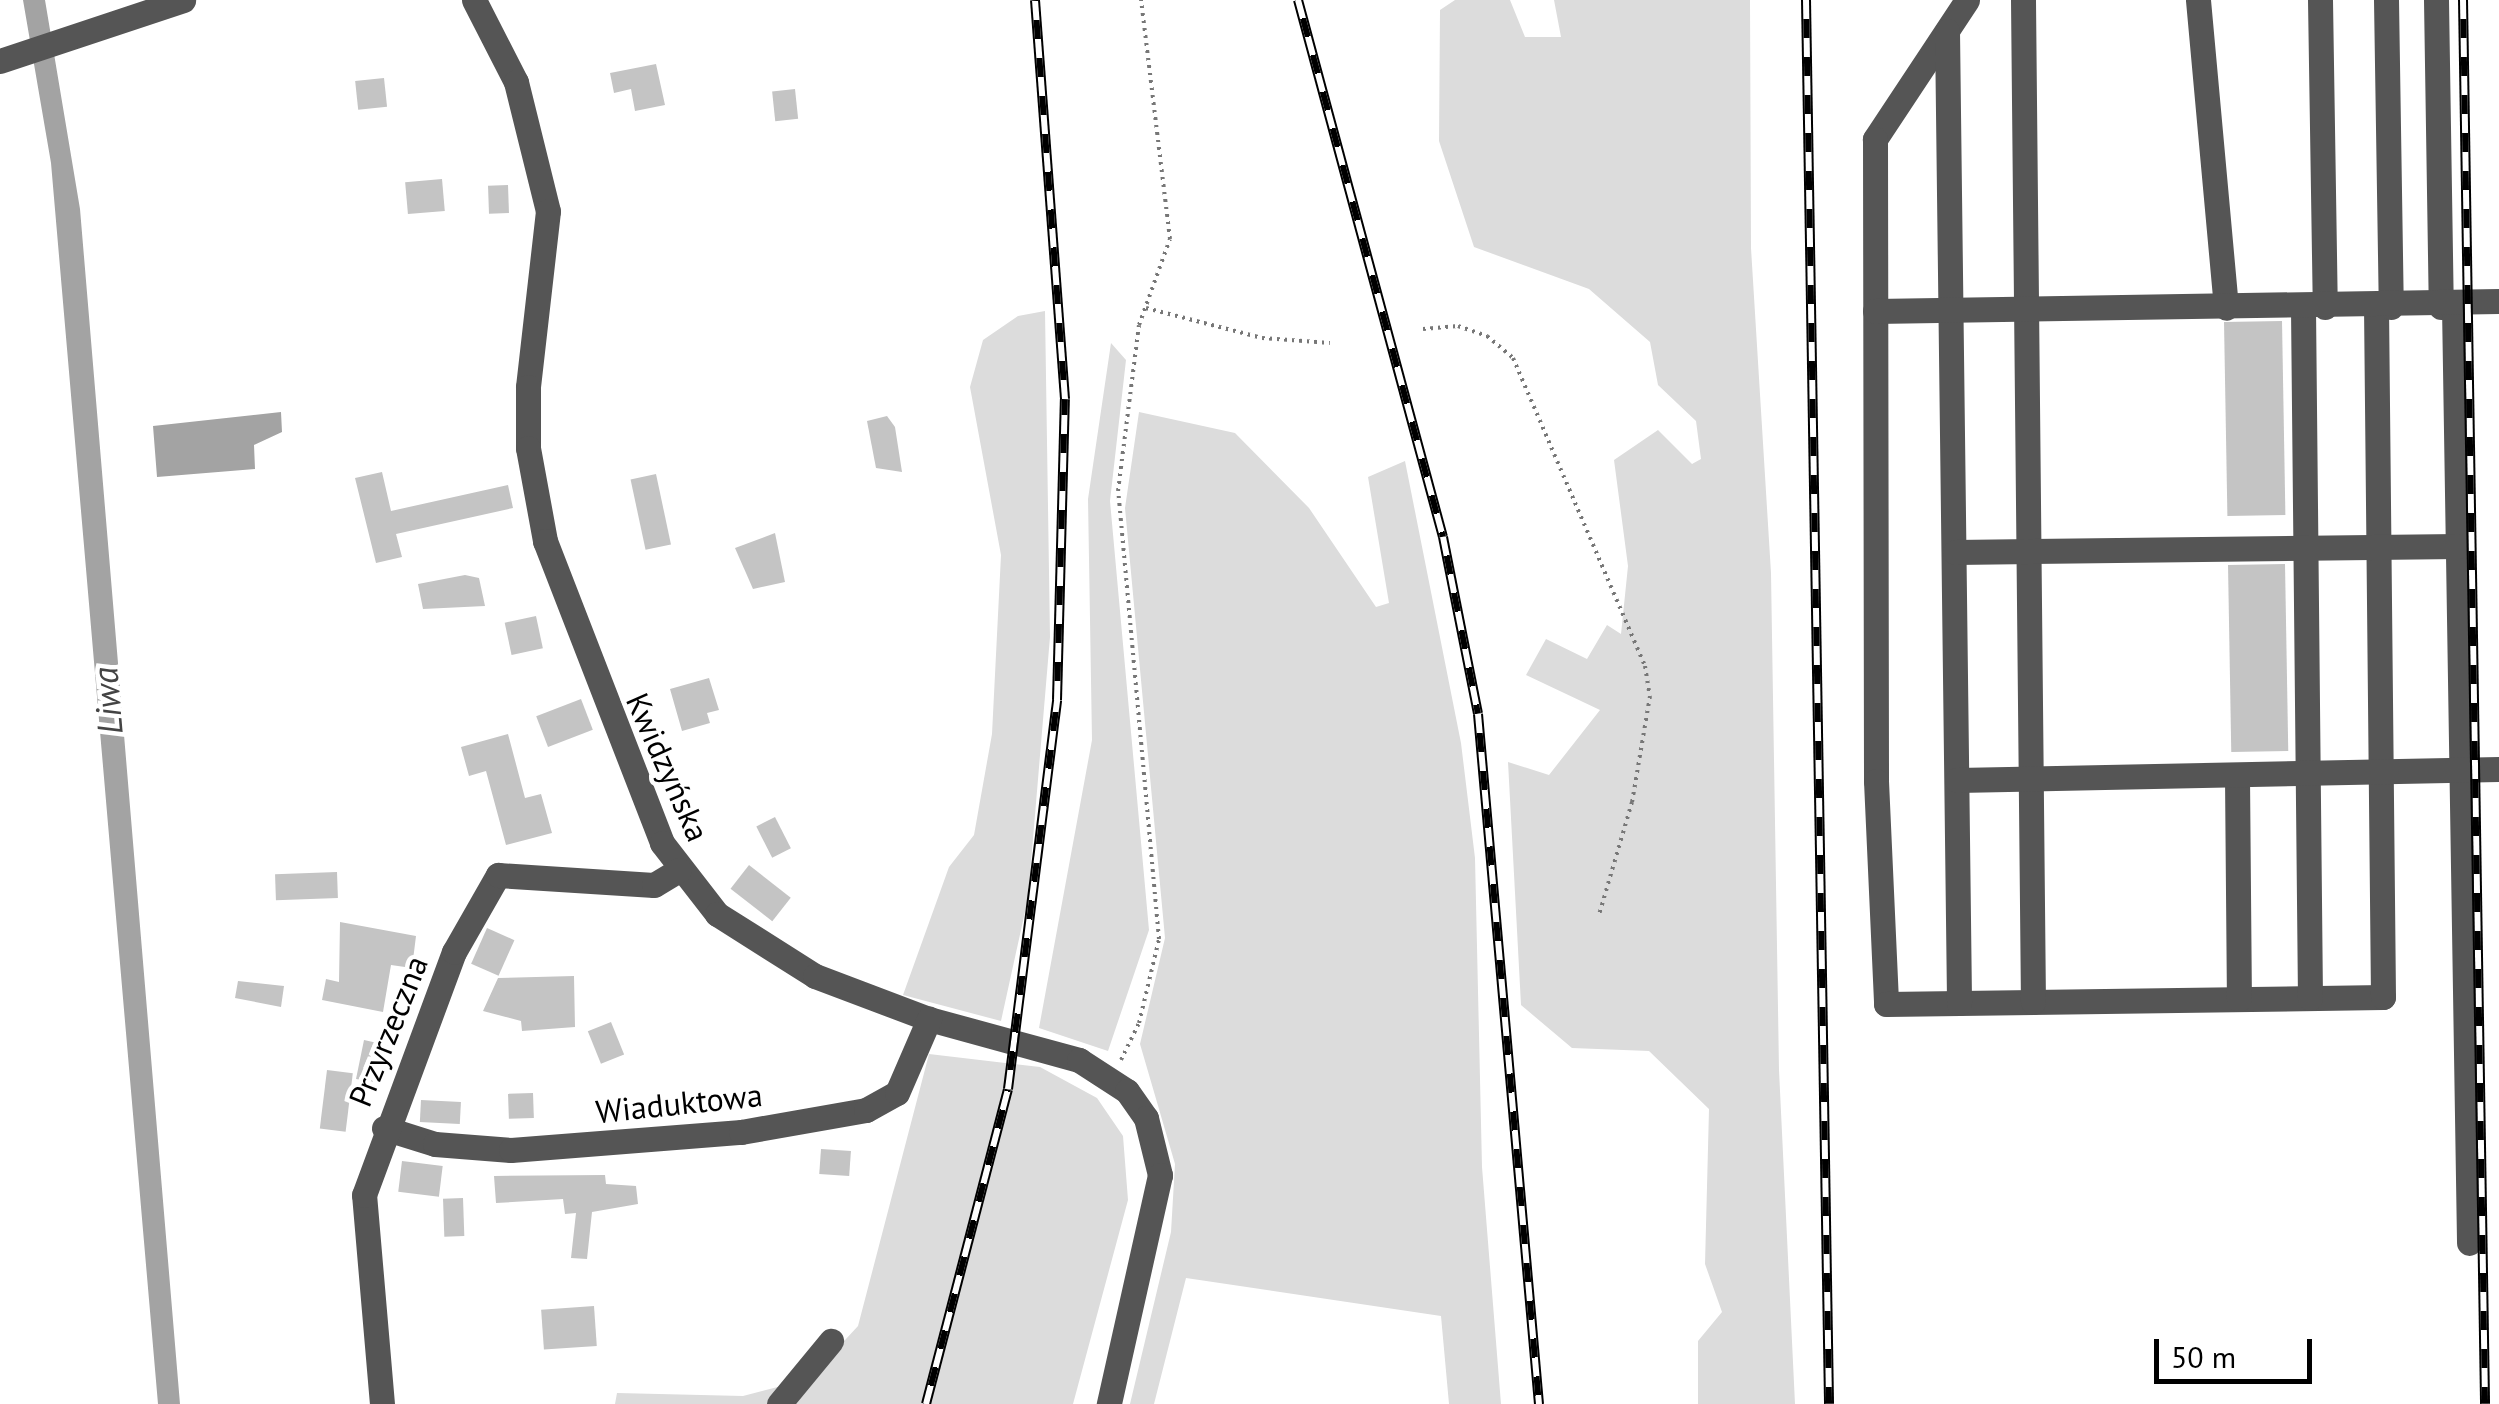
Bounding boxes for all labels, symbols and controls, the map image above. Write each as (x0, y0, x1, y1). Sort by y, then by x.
water label: Liwa (83, 666, 131, 736)
street label: Kwidzyńska (618, 687, 718, 847)
street label: Przyrzeczna (340, 950, 436, 1112)
street label: Wiaduktowa (594, 1075, 764, 1131)
scale bar (2159, 1319, 2316, 1381)
text: 50 m (2171, 1337, 2236, 1376)

